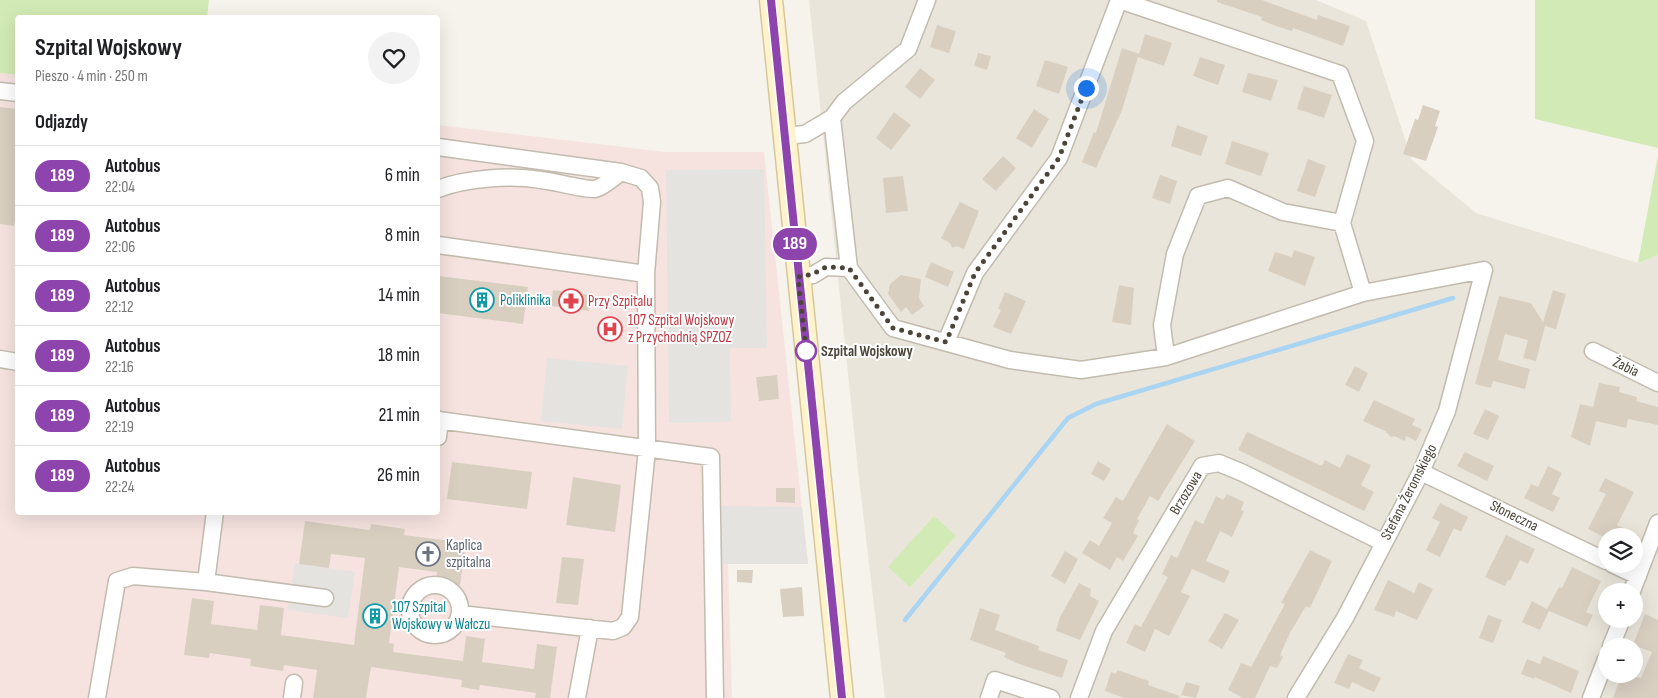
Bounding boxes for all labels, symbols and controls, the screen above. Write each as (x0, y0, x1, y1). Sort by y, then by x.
button: heart (368, 32, 420, 84)
text: Szpital Wojskowy (35, 33, 182, 62)
text: Pieszo · 4 min · 250 m (35, 67, 148, 86)
your location (1074, 76, 1099, 101)
text: Odjazdy (35, 111, 88, 134)
text: Autobus (105, 155, 161, 178)
text: 6 min (385, 164, 420, 187)
text: 189 (50, 165, 75, 186)
text: 22:04 (105, 178, 135, 197)
text: Autobus (105, 215, 161, 238)
text: 8 min (385, 224, 420, 247)
text: 189 (50, 225, 75, 246)
line badge: 189 (766, 228, 824, 260)
text: 189 (783, 233, 807, 254)
text: 22:06 (105, 238, 135, 257)
text: Autobus (105, 275, 161, 298)
text: 14 min (379, 284, 420, 307)
text: 189 (50, 285, 75, 306)
building icon: Poliklinika (469, 287, 495, 313)
pharmacy icon: Przy Szpitalu (558, 288, 584, 314)
place label: Poliklinika (500, 291, 551, 310)
place label: Przy Szpitalu (588, 292, 652, 311)
text: 22:12 (105, 298, 134, 317)
place label: 107 Szpital Wojskowy z Przychodnią SPZOZ (628, 311, 734, 347)
hospital icon: 107 Szpital Wojskowy z Przychodnią SPZOZ (597, 316, 623, 342)
text: Autobus (105, 335, 161, 358)
marker: Szpital Wojskowy (795, 340, 817, 362)
place label: Szpital Wojskowy (821, 342, 914, 361)
text: 18 min (378, 344, 420, 367)
text: 189 (50, 345, 75, 366)
street label: Żabia (1610, 353, 1642, 381)
text: 22:16 (105, 358, 134, 377)
text: Autobus (105, 395, 161, 418)
text: 21 min (379, 404, 420, 427)
text: 189 (50, 405, 75, 426)
text: 22:19 (105, 418, 134, 437)
street label: Stefana Żeromskiego (1377, 441, 1441, 543)
text: Autobus (105, 455, 161, 478)
text: 26 min (377, 464, 420, 487)
text: 189 (50, 465, 75, 486)
street label: Brzozowa (1166, 468, 1207, 518)
text: 22:24 (105, 478, 134, 497)
street label: Słoneczna (1487, 496, 1541, 536)
map controls (1598, 528, 1643, 683)
button: layers (1598, 528, 1643, 573)
place label: Kaplica szpitalna (446, 536, 491, 572)
church icon: Kaplica szpitalna (415, 541, 441, 567)
button: + (1598, 583, 1643, 628)
place label: 107 Szpital Wojskowy w Wałczu (392, 598, 490, 634)
building icon: 107 Szpital Wojskowy w Wałczu (362, 603, 388, 629)
button: − (1598, 638, 1643, 683)

